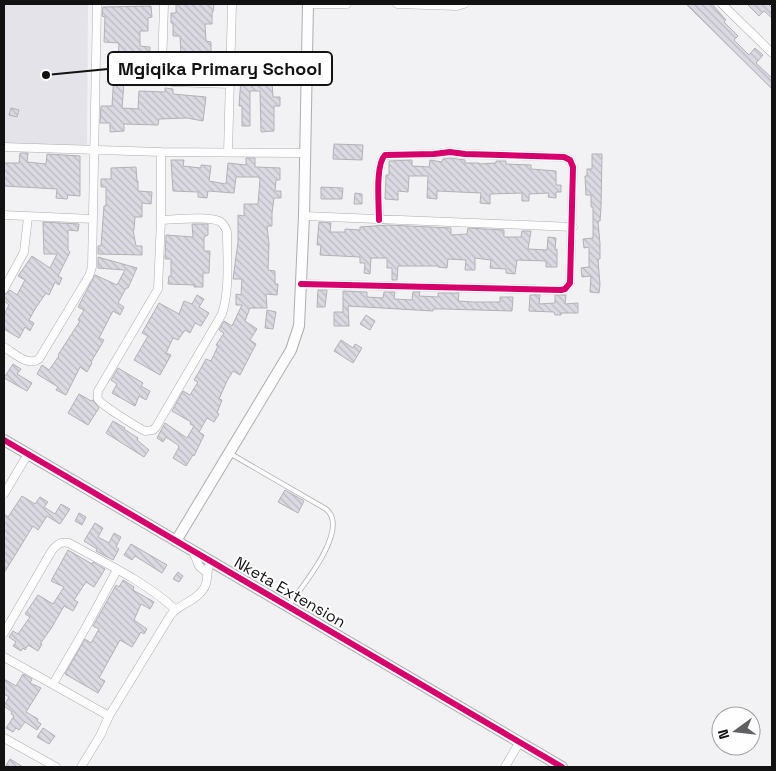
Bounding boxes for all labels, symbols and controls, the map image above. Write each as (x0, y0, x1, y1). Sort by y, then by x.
callout: Mgiqika Primary School (108, 52, 332, 85)
text: Mgiqika Primary School (118, 57, 322, 80)
street label: Nketa Extension (230, 552, 350, 632)
north arrow (711, 706, 761, 756)
text: N (714, 727, 733, 741)

